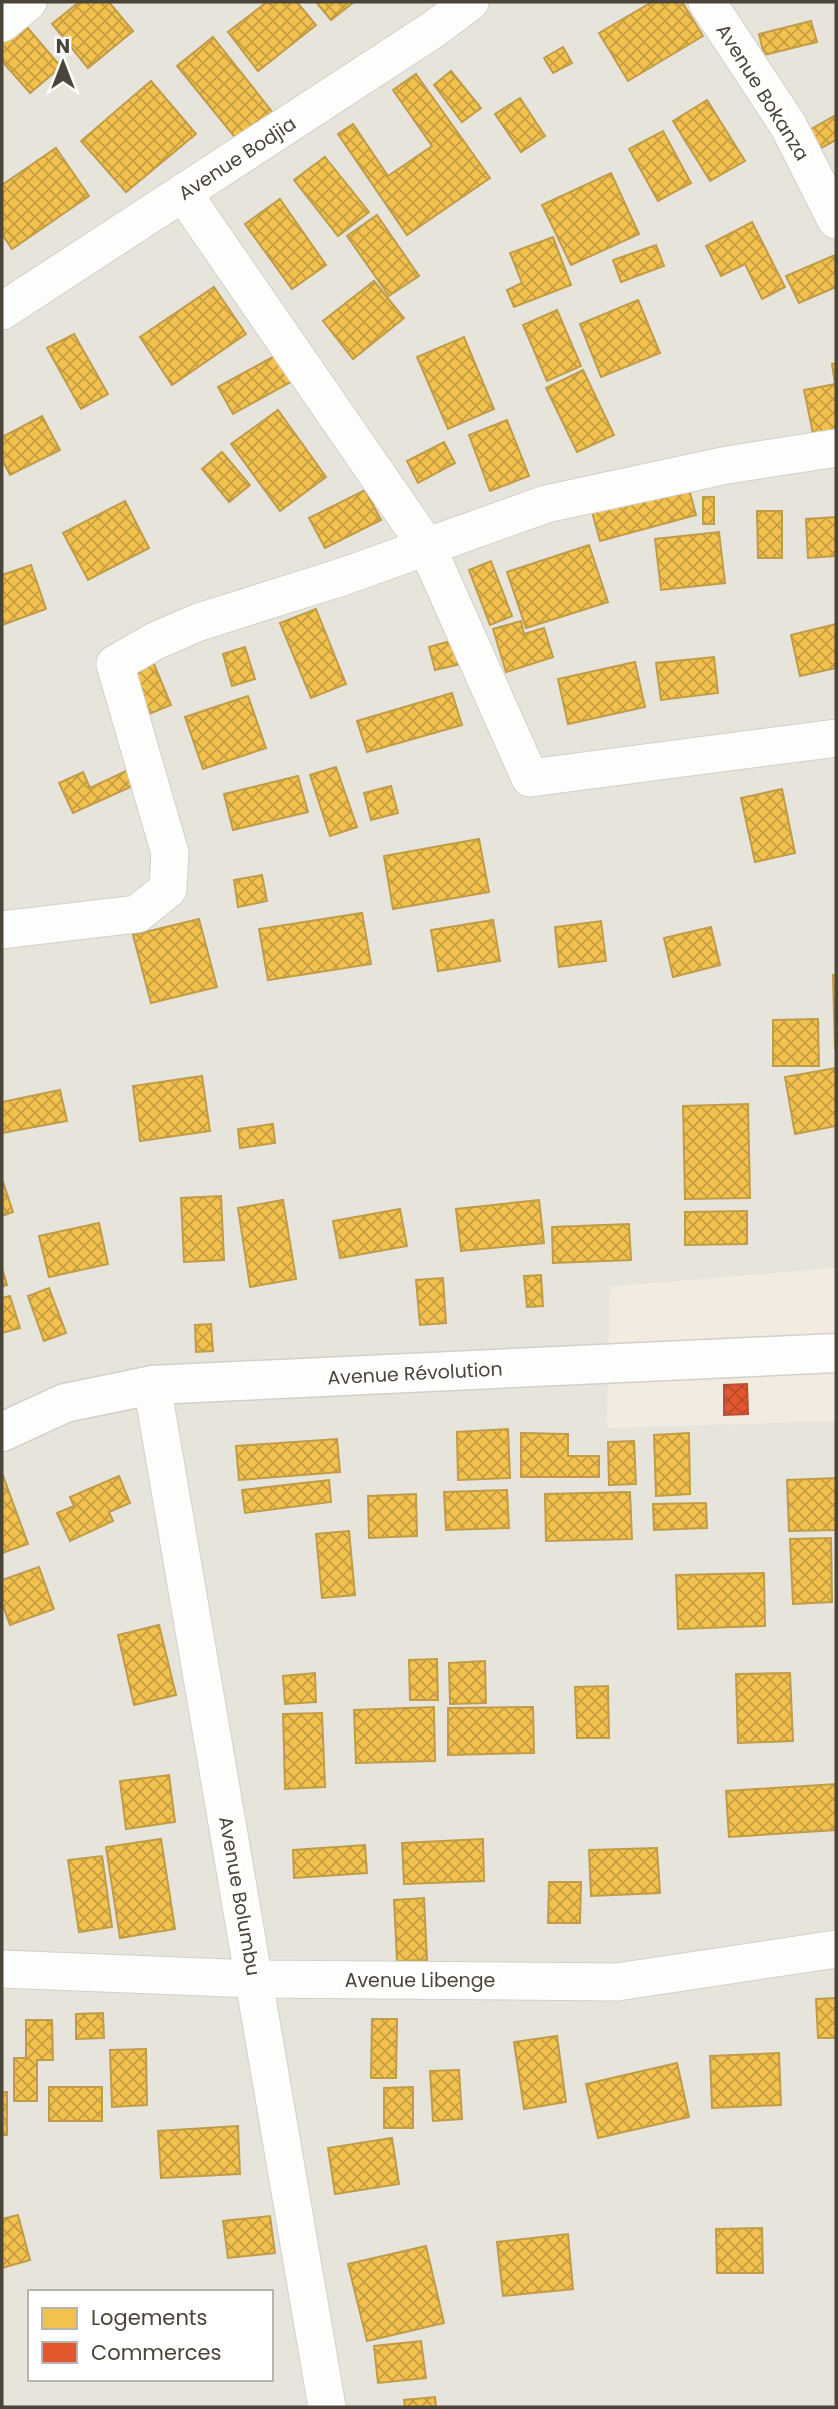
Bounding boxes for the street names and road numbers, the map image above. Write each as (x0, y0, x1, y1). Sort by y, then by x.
street label: Avenue Bokanza (710, 19, 815, 166)
street label: Avenue Bodjia (173, 110, 301, 207)
street label: Avenue Révolution (327, 1355, 503, 1392)
street label: Avenue Bolumbu (212, 1814, 267, 1978)
street label: Avenue Libenge (345, 1967, 495, 1994)

